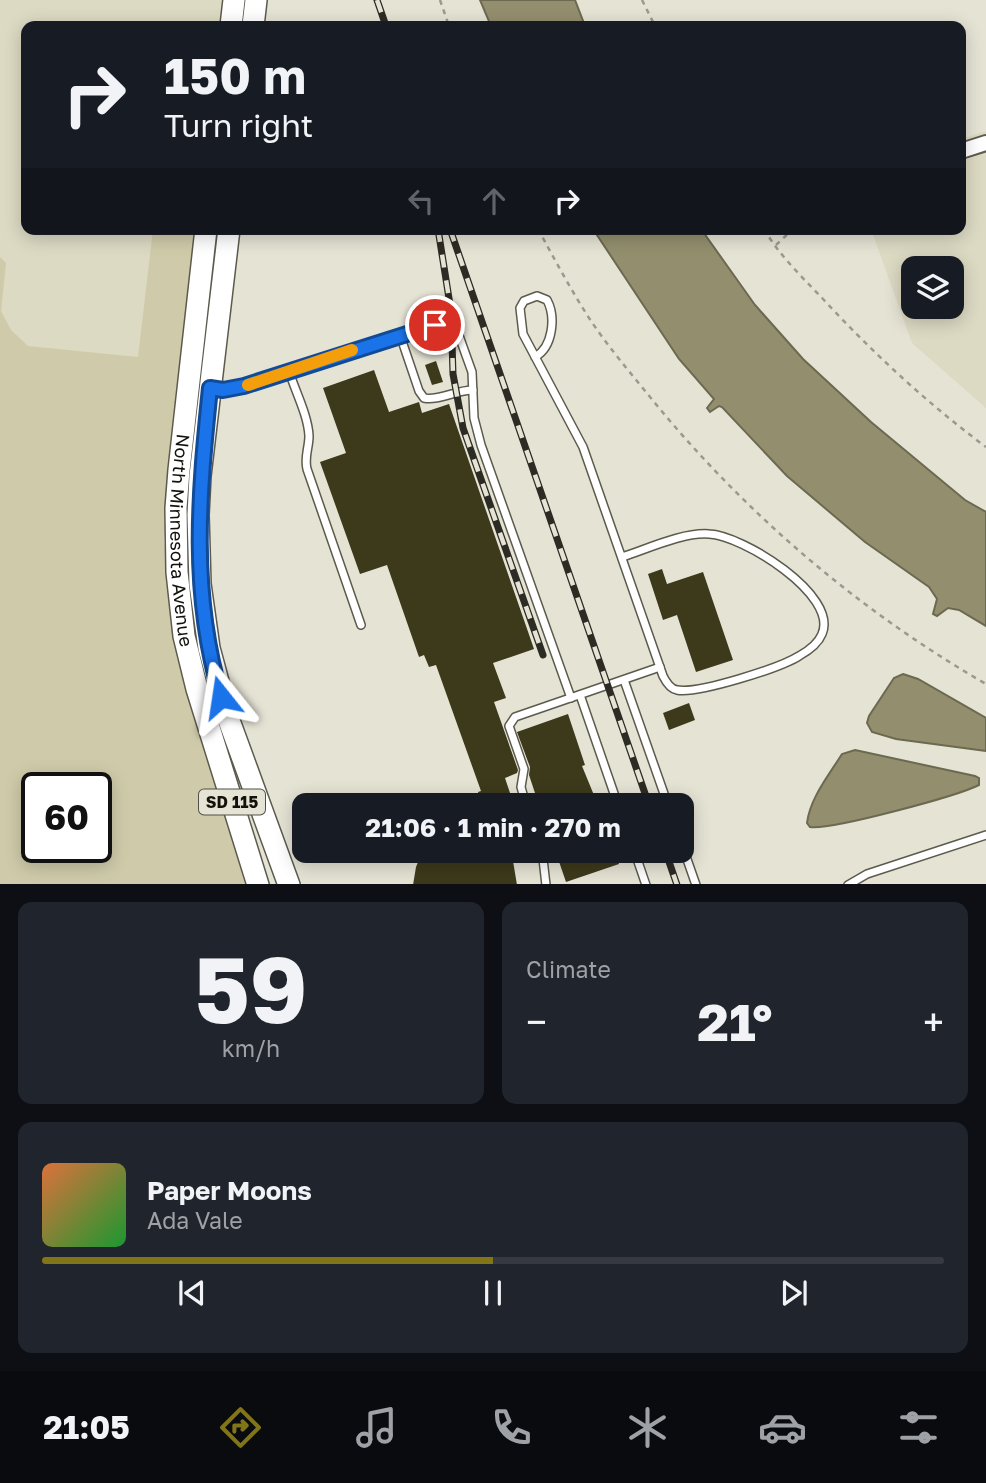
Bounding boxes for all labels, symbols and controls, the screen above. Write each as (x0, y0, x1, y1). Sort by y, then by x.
text: 150 m (164, 46, 306, 105)
icon: right (49, 49, 140, 140)
text: Turn right (164, 106, 313, 144)
icon: left (402, 182, 440, 220)
icon: ahead (475, 182, 513, 220)
icon: right (548, 182, 586, 220)
map controls (901, 256, 964, 319)
button: layers (901, 256, 964, 319)
pin (405, 295, 465, 355)
icon: arrive (416, 306, 454, 344)
street label: North Minnesota Avenue (166, 433, 198, 649)
position arrow (184, 660, 258, 734)
speed limit sign: 60 (21, 772, 112, 863)
road number: SD 115 (199, 790, 265, 814)
text: 21:06 · 1 min · 270 m (365, 812, 621, 843)
text: 59 (194, 934, 308, 1043)
text: Climate (526, 955, 611, 983)
text: 21° (697, 990, 773, 1052)
text: − (526, 999, 547, 1044)
text: + (923, 999, 944, 1044)
text: km/h (222, 1034, 280, 1062)
text: Paper Moons (147, 1175, 312, 1206)
text: Ada Vale (147, 1206, 243, 1234)
icon: previous (173, 1274, 211, 1312)
icon: pause (474, 1274, 512, 1312)
icon: next (775, 1274, 813, 1312)
icon: directions (216, 1403, 265, 1452)
icon: music (352, 1403, 401, 1452)
icon: phone (487, 1403, 536, 1452)
icon: climate (623, 1403, 672, 1452)
icon: car (758, 1403, 807, 1452)
icon: filters (894, 1403, 943, 1452)
text: 21:05 (43, 1408, 130, 1446)

